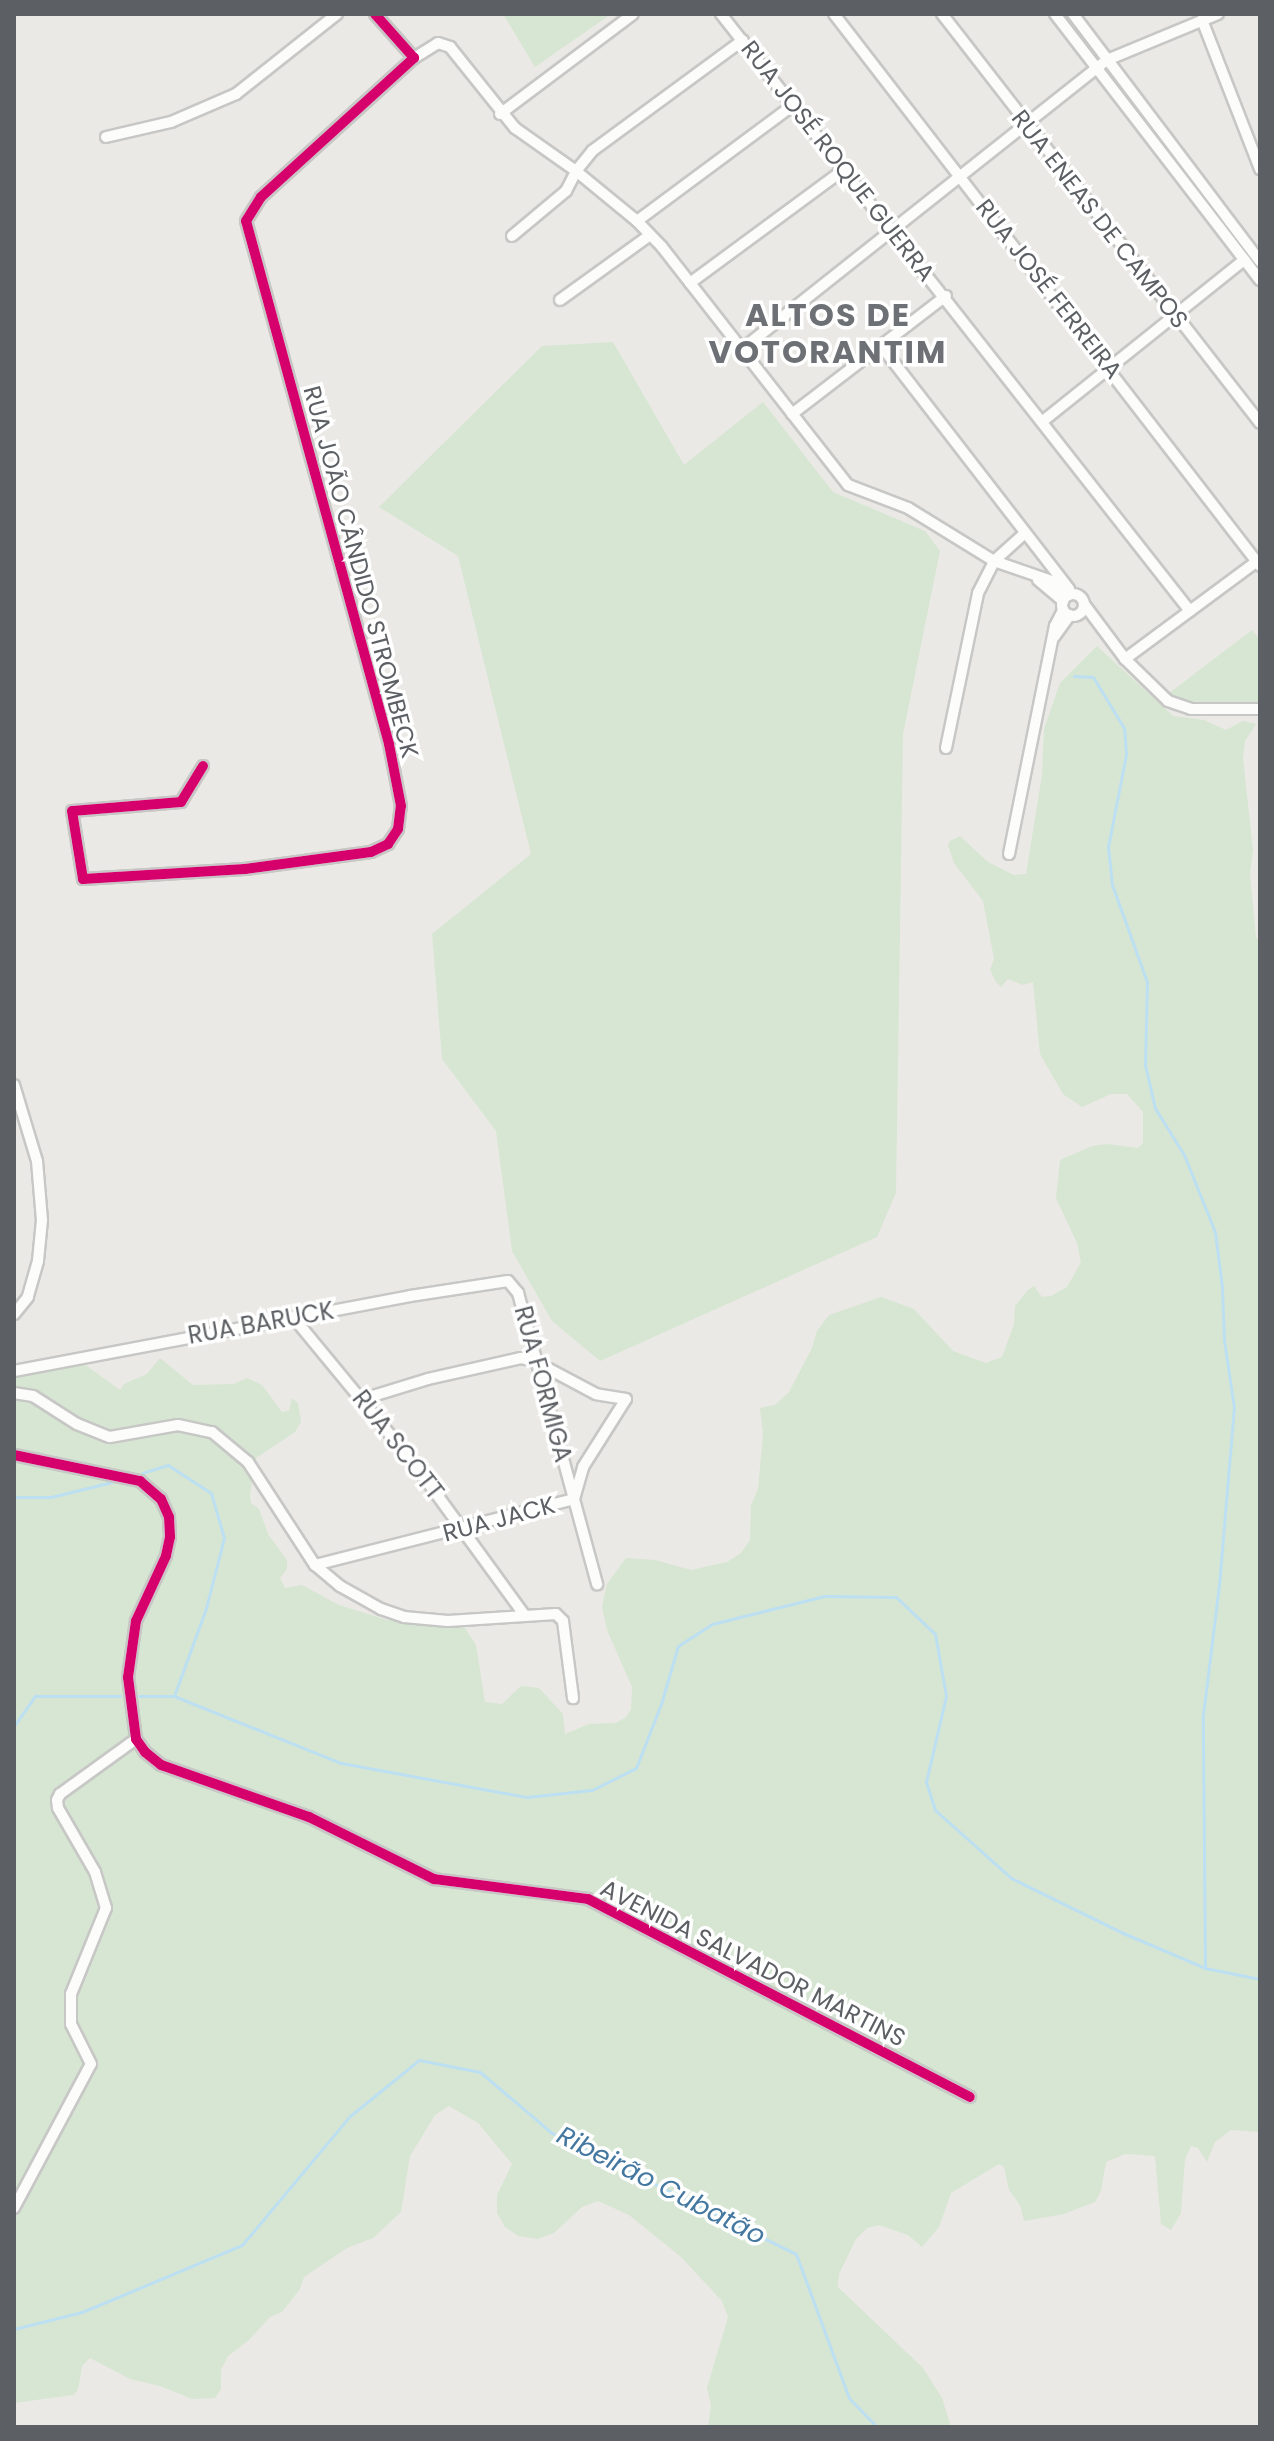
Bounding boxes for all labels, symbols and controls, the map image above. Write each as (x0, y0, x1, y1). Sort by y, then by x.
street label: RUA JOSÉ ROQUE GUERRA (735, 35, 941, 287)
street label: RUA ENEAS DE CAMPOS (1006, 104, 1194, 334)
street label: RUA JOSÉ FERREIRA (970, 193, 1128, 385)
district label: ALTOS DE VOTORANTIM (709, 297, 947, 372)
street label: RUA JOÃO CÂNDIDO STROMBECK (297, 383, 425, 761)
street label: RUA BARUCK (186, 1296, 336, 1350)
street label: RUA FORMIGA (508, 1303, 578, 1465)
street label: RUA SCOTT (346, 1385, 450, 1505)
street label: RUA JACK (440, 1490, 558, 1548)
street label: AVENIDA SALVADOR MARTINS (596, 1873, 910, 2053)
water label: Ribeirão Cubatão (552, 2120, 770, 2252)

